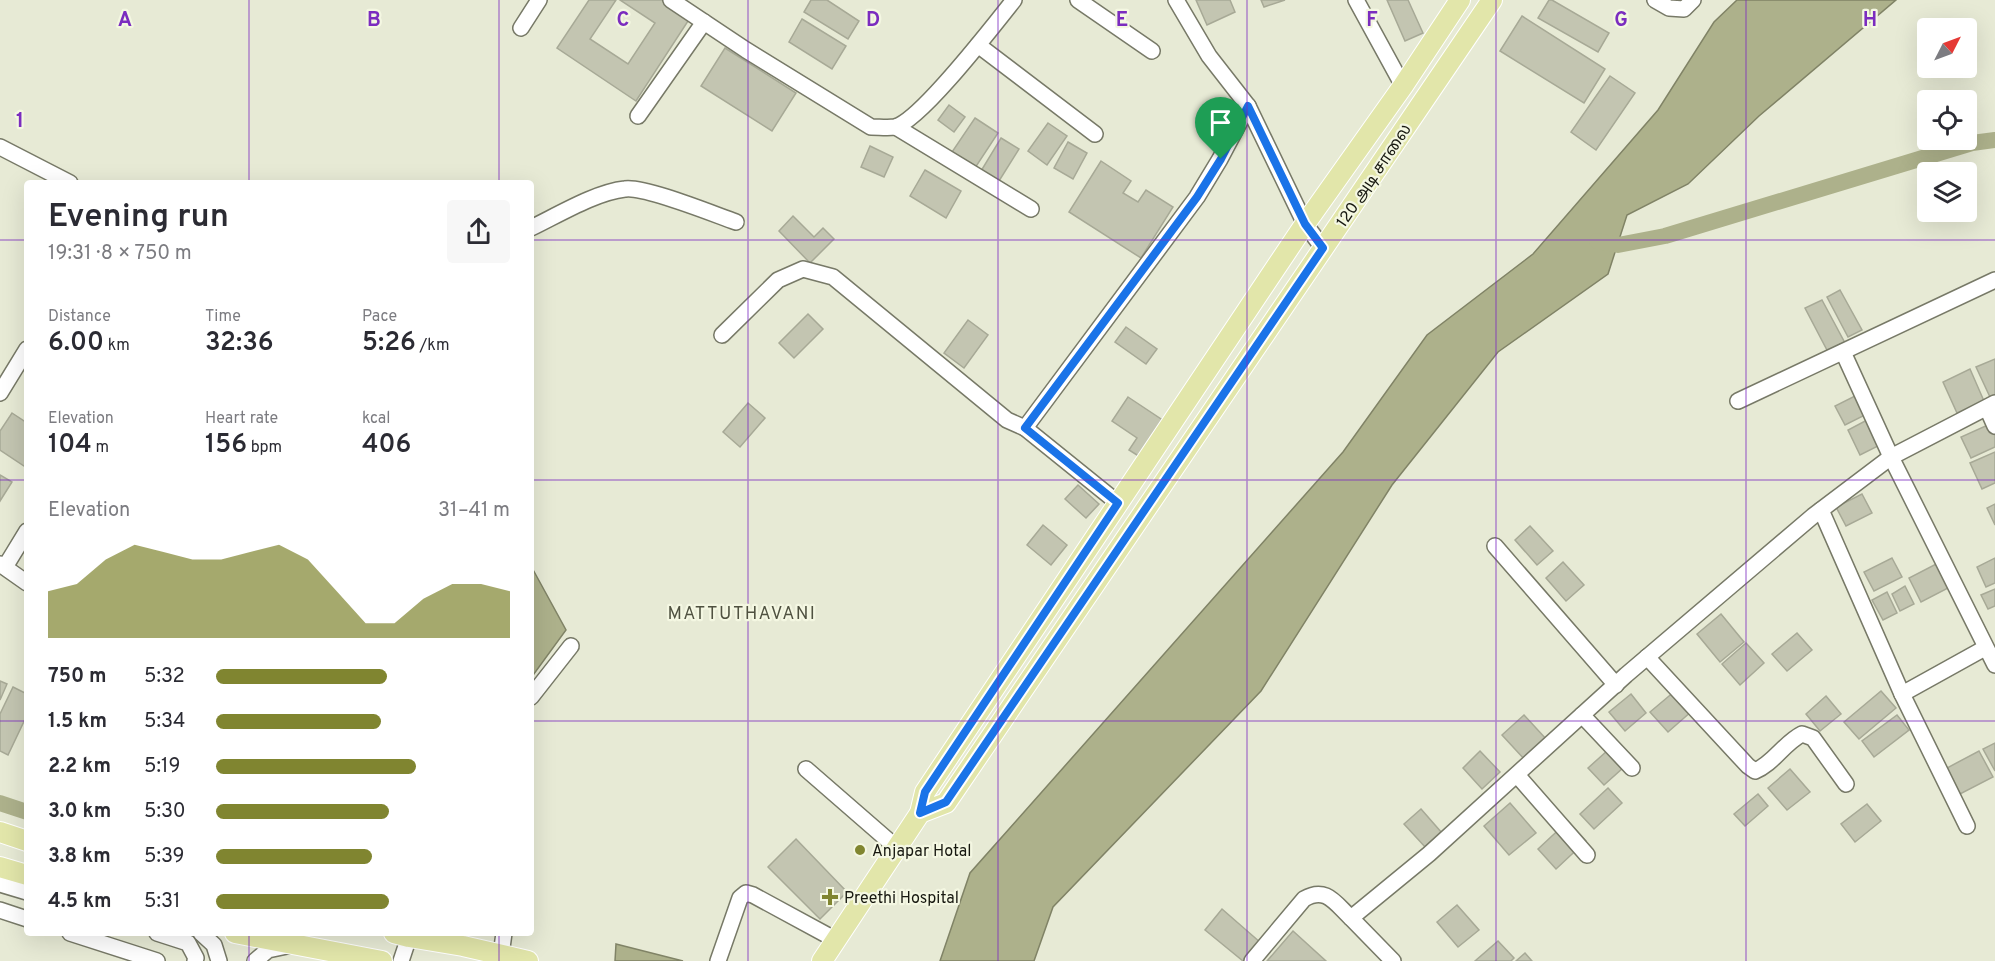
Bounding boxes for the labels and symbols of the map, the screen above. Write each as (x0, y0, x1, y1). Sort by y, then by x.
text: A (118, 8, 132, 34)
text: B (367, 8, 381, 34)
text: C (617, 8, 629, 34)
text: D (866, 8, 880, 34)
text: E (1116, 8, 1128, 34)
text: F (1366, 8, 1378, 34)
text: G (1614, 8, 1628, 34)
text: H (1863, 8, 1877, 34)
north arrow (1917, 18, 1977, 78)
pin (1195, 97, 1246, 159)
text: 1 (16, 109, 24, 135)
street label: 120 அடி சாலை (1333, 121, 1417, 232)
district label: MATTUTHAVANI (668, 603, 816, 626)
place label: Anjapar Hotal (872, 842, 971, 862)
marker: Anjapar Hotal (853, 843, 867, 857)
marker: Preethi Hospital (821, 888, 839, 906)
place label: Preethi Hospital (844, 889, 959, 909)

